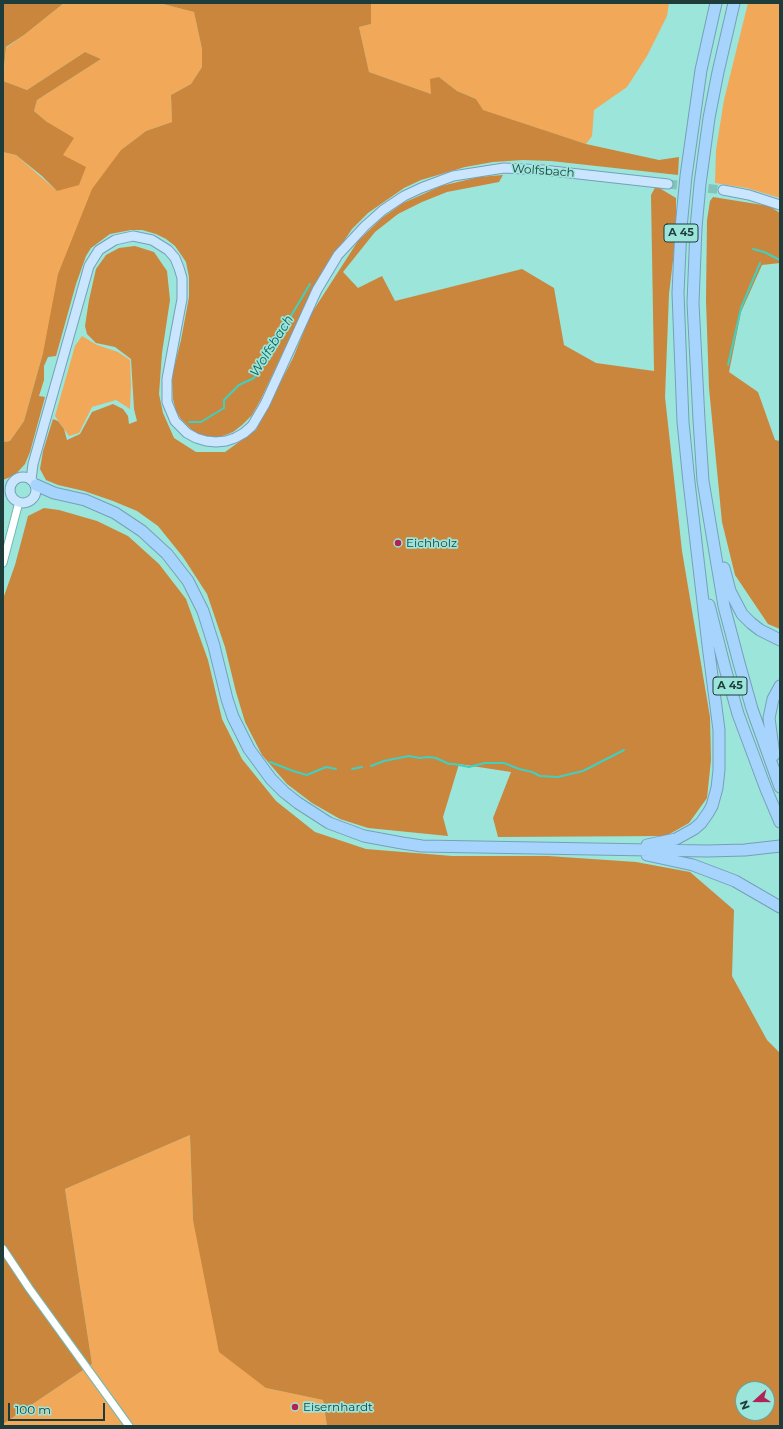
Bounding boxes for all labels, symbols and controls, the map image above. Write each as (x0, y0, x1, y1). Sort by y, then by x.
street label: Wolfsbach (511, 162, 575, 180)
road number: A 45 (664, 224, 698, 242)
water label: Wolfsbach (247, 312, 297, 380)
place label: Eichholz (406, 536, 457, 550)
marker: Eichholz (393, 538, 403, 548)
road number: A 45 (713, 677, 747, 695)
north arrow (735, 1381, 775, 1421)
scale bar (10, 1395, 107, 1421)
text: N (737, 1398, 753, 1412)
place label: Eisernhardt (303, 1400, 373, 1414)
text: 100 m (15, 1402, 51, 1417)
marker: Eisernhardt (290, 1402, 300, 1412)

